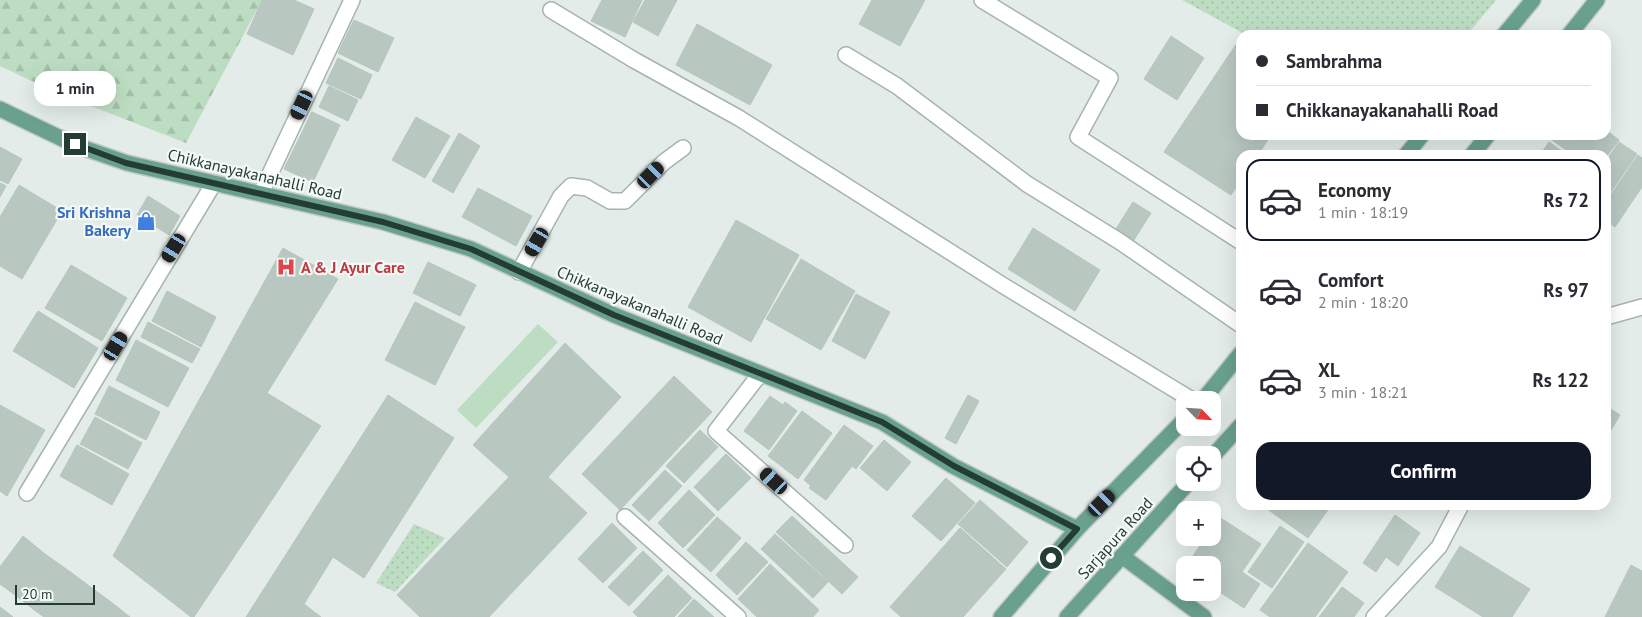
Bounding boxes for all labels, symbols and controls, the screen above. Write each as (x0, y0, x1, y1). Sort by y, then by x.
text: Sambrahma (1286, 49, 1382, 73)
callout: 1 min (34, 72, 116, 106)
text: 1 min (55, 78, 95, 98)
car (288, 88, 315, 122)
text: Chikkanayakanahalli Road (1286, 98, 1498, 122)
route end (64, 133, 86, 155)
street label: Chikkanayakanahalli Road (166, 144, 344, 204)
car (635, 159, 666, 191)
icon: car (1258, 178, 1303, 223)
text: Economy (1318, 178, 1391, 202)
text: Rs 72 (1543, 188, 1589, 212)
place label: Sri Krishna Bakery (57, 202, 131, 240)
text: 1 min · 18:19 (1318, 202, 1408, 222)
shop icon: Sri Krishna Bakery (135, 210, 157, 232)
car (523, 225, 550, 259)
car (159, 231, 188, 265)
hospital icon: A & J Ayur Care (275, 256, 297, 278)
place label: A & J Ayur Care (301, 257, 405, 277)
street label: Chikkanayakanahalli Road (554, 261, 726, 349)
icon: car (1258, 268, 1303, 313)
text: Comfort (1318, 268, 1384, 292)
text: Rs 97 (1543, 278, 1589, 302)
text: 2 min · 18:20 (1318, 292, 1408, 312)
car (101, 329, 130, 363)
icon: car (1258, 358, 1303, 403)
text: XL (1318, 358, 1340, 382)
text: Rs 122 (1532, 368, 1589, 392)
text: 3 min · 18:21 (1318, 382, 1408, 402)
north arrow (1176, 391, 1221, 436)
map controls (1176, 391, 1221, 601)
button: Confirm (1256, 442, 1591, 500)
button: locate (1176, 446, 1221, 491)
car (757, 465, 790, 497)
car (1086, 487, 1117, 519)
street label: Sarjapura Road (1073, 493, 1157, 583)
button: + (1176, 501, 1221, 546)
route start (1040, 547, 1062, 569)
button: − (1176, 556, 1221, 601)
scale bar (15, 582, 95, 605)
text: 20 m (22, 585, 52, 603)

